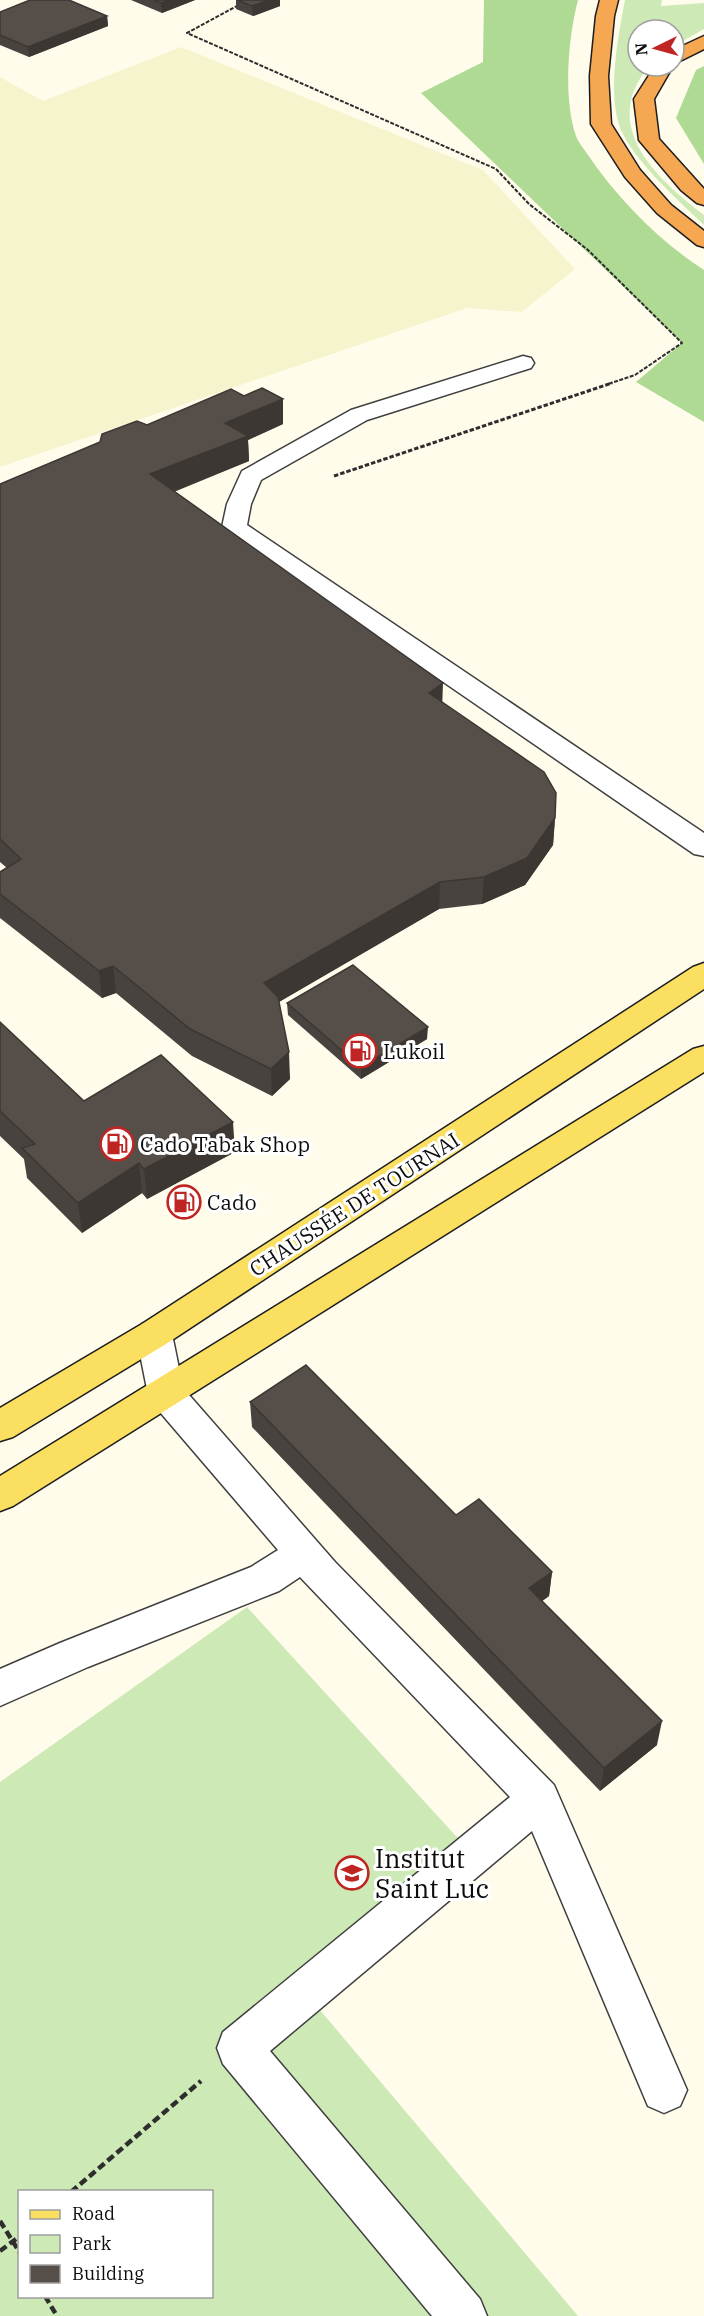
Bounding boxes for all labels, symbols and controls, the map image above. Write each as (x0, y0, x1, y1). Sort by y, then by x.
north arrow (626, 18, 686, 78)
text: N (631, 42, 652, 56)
fuel station icon: Lukoil (342, 1033, 378, 1069)
place label: Lukoil (383, 1037, 445, 1065)
fuel station icon: Cado Tabak Shop (99, 1126, 135, 1162)
street label: CHAUSSÉE DE TOURNAI (244, 1126, 464, 1282)
place label: Cado Tabak Shop (140, 1130, 310, 1158)
fuel station icon: Cado (166, 1184, 202, 1220)
place label: Cado (207, 1188, 257, 1216)
place label: Institut Saint Luc (375, 1841, 489, 1905)
school or university icon: Institut Saint Luc (334, 1855, 370, 1891)
legend (18, 2190, 213, 2298)
text: Road (72, 2202, 115, 2225)
text: Park (72, 2232, 112, 2255)
text: Building (72, 2262, 144, 2285)

